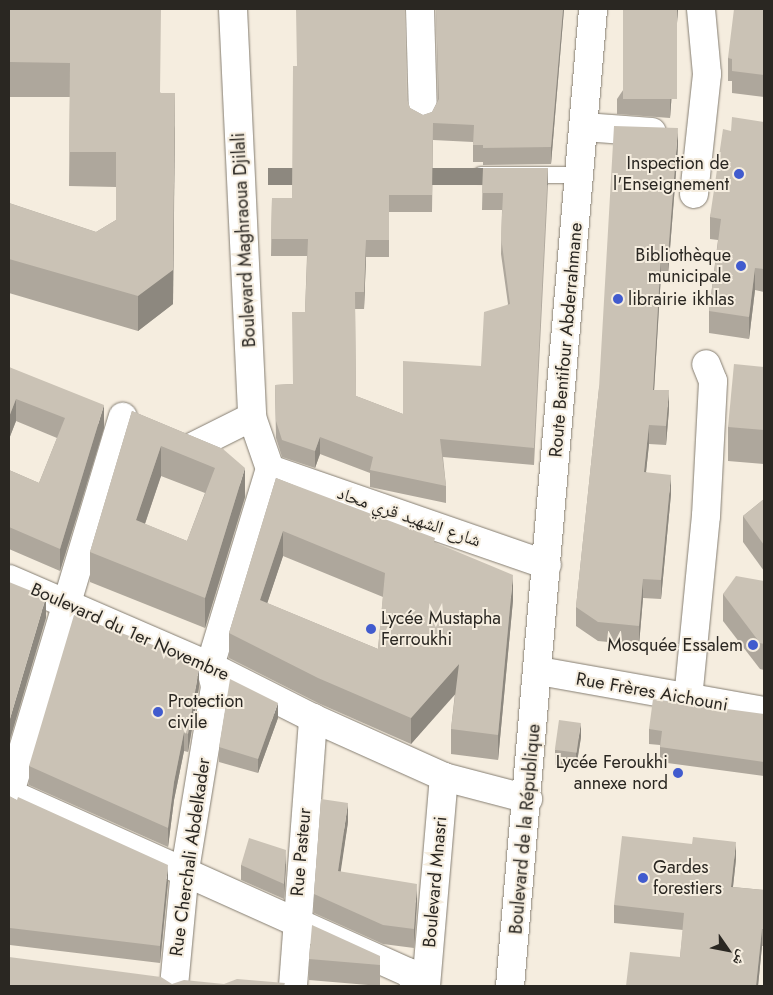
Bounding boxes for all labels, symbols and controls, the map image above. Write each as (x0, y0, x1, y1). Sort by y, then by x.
street label: Boulevard Maghraoua Djilali (228, 132, 260, 348)
place label: Inspection de l'Enseignement (613, 153, 729, 195)
marker: Inspection de l'Enseignement (733, 168, 745, 180)
street label: Route Bentifour Abderrahmane (545, 222, 587, 458)
place label: Bibliothèque municipale (635, 245, 731, 288)
marker: Bibliothèque municipale (735, 260, 747, 272)
place label: librairie ikhlas (628, 288, 734, 310)
marker: librairie ikhlas (612, 293, 624, 305)
street label: شارع الشهيد قري محاد (334, 482, 484, 552)
street label: Boulevard du 1er Novembre (27, 578, 233, 686)
place label: Lycée Mustapha Ferroukhi (381, 608, 501, 650)
marker: Lycée Mustapha Ferroukhi (365, 623, 377, 635)
place label: Mosquée Essalem (607, 634, 743, 656)
marker: Mosquée Essalem (747, 639, 759, 651)
street label: Rue Frères Aichouni (574, 668, 730, 716)
place label: Protection civile (168, 691, 244, 734)
marker: Protection civile (152, 706, 164, 718)
street label: Boulevard de la République (505, 723, 545, 935)
place label: Lycée Feroukhi annexe nord (556, 752, 668, 794)
street label: Rue Cherchali Abdelkader (165, 756, 215, 958)
marker: Lycée Feroukhi annexe nord (672, 767, 684, 779)
street label: Rue Pasteur (286, 807, 316, 897)
street label: Boulevard Mnasri (419, 815, 451, 949)
place label: Gardes forestiers (653, 857, 722, 900)
marker: Gardes forestiers (637, 872, 649, 884)
north arrow (703, 925, 753, 975)
text: ش (728, 946, 753, 970)

